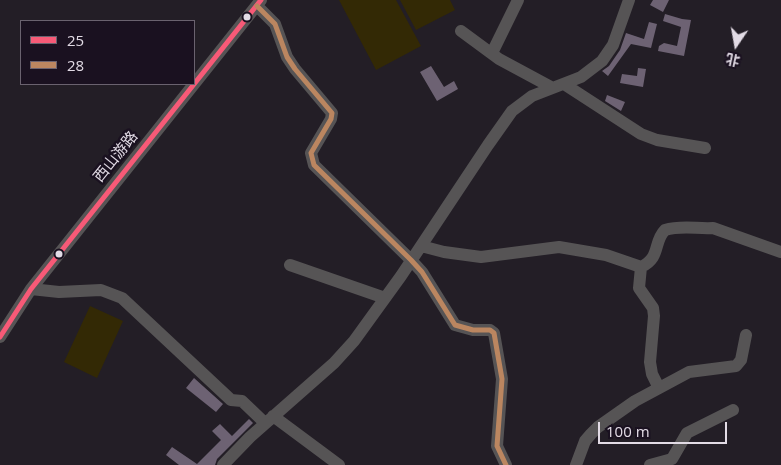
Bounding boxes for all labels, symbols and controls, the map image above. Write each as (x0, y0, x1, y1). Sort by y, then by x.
unlabelled marker (242, 12, 252, 22)
legend (20, 20, 195, 85)
north arrow (711, 20, 761, 70)
text: 25 (67, 30, 84, 50)
text: 北 (724, 49, 742, 71)
text: 28 (67, 55, 84, 75)
street label: 西山游路 (90, 128, 142, 186)
unlabelled marker (54, 249, 64, 259)
scale bar (601, 412, 730, 444)
text: 100 m (606, 421, 650, 441)

